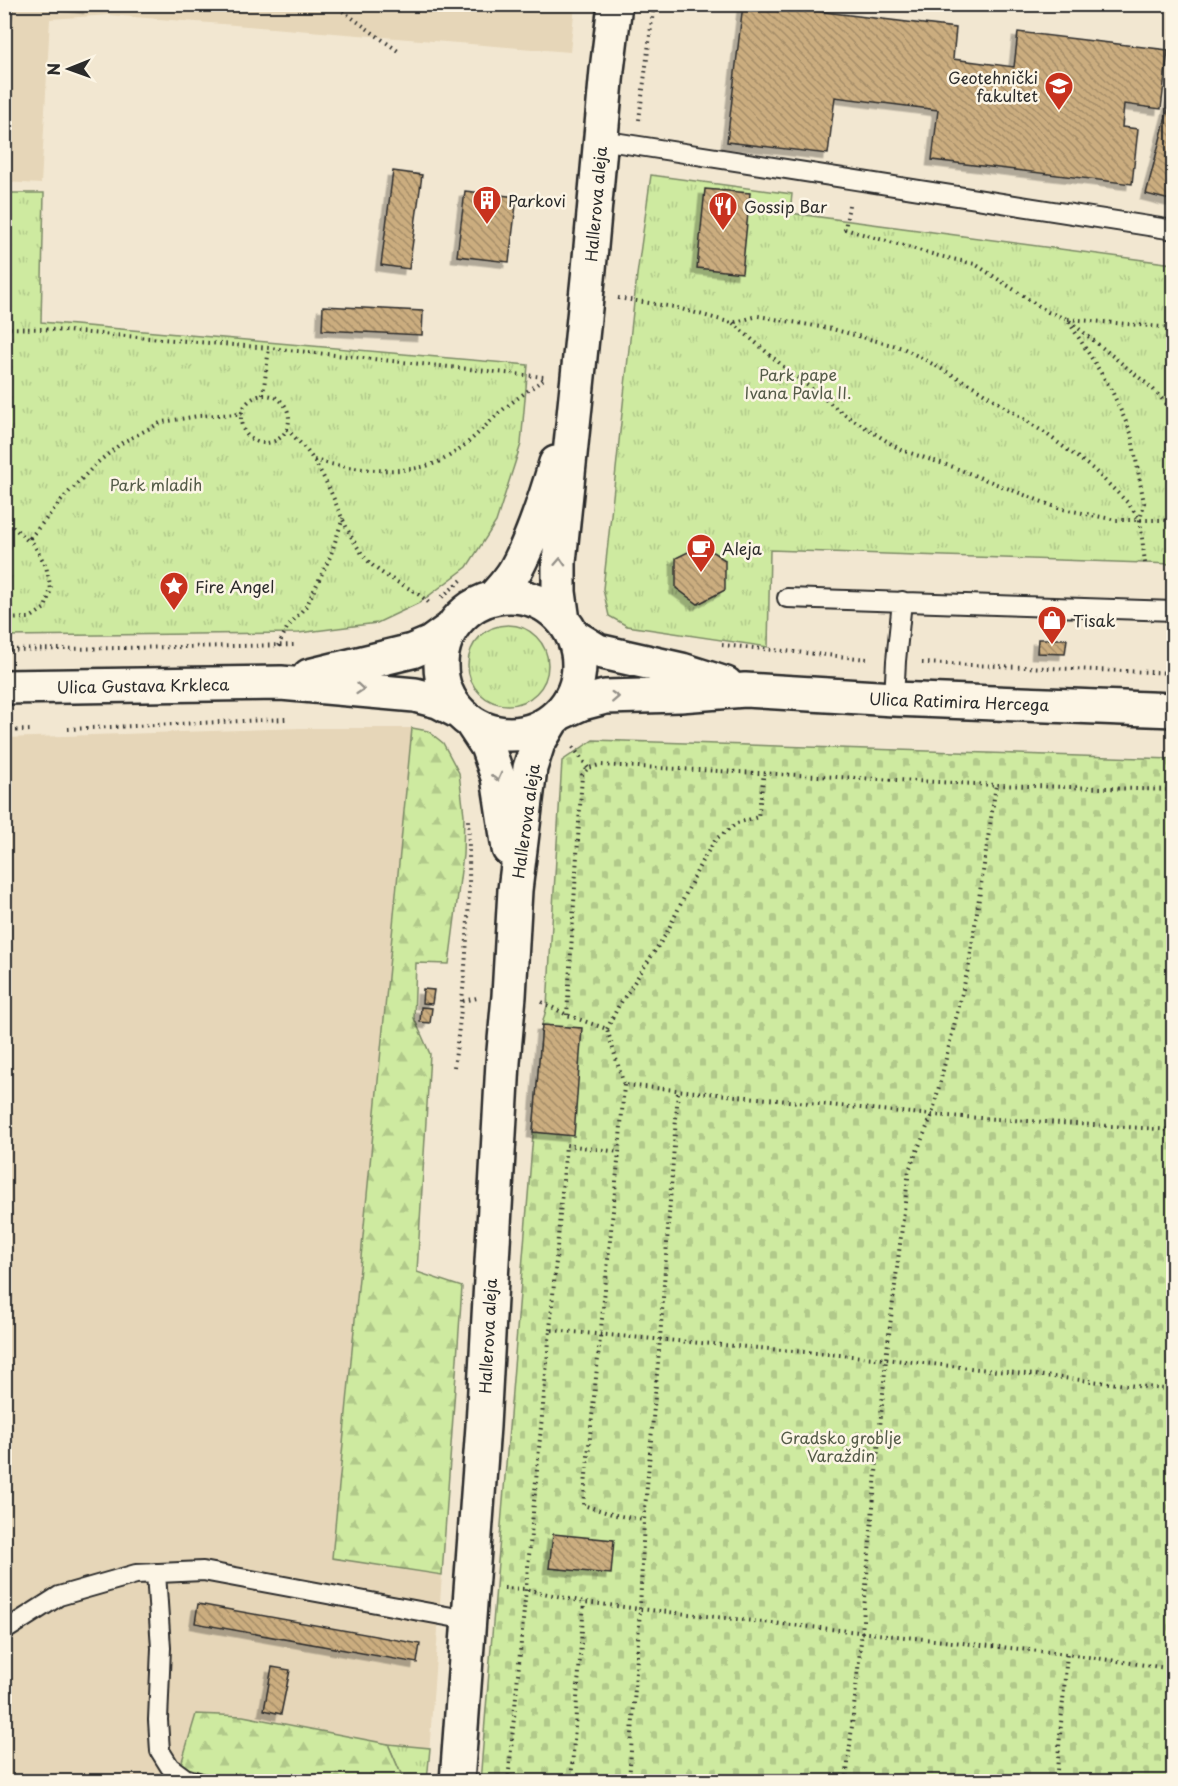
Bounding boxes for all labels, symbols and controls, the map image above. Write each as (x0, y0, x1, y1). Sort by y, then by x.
north arrow (39, 39, 99, 99)
text: N (41, 63, 65, 76)
place label: Geotehnički fakultet (948, 65, 1038, 107)
school or university icon: Geotehnički fakultet (1043, 70, 1075, 112)
street label: Hallerova aleja (578, 145, 612, 263)
building icon: Parkovi (471, 184, 503, 226)
place label: Parkovi (508, 188, 566, 212)
restaurant icon: Gossip Bar (707, 190, 739, 232)
place label: Gossip Bar (744, 194, 828, 218)
park label: Park pape Ivana Pavla II. (745, 362, 851, 404)
park label: Park mladih (110, 472, 202, 496)
cafe icon: Aleja (685, 532, 717, 574)
place label: Aleja (722, 536, 762, 560)
one-way arrow (553, 558, 566, 567)
place icon: Fire Angel (158, 570, 190, 612)
place label: Fire Angel (195, 574, 274, 598)
shop icon: Tisak (1036, 604, 1068, 646)
place label: Tisak (1073, 608, 1116, 632)
street label: Ulica Gustava Krkleca (56, 671, 230, 699)
one-way arrow (356, 682, 365, 695)
street label: Ulica Ratimira Hercega (869, 686, 1050, 716)
one-way arrow (611, 690, 620, 703)
street label: Hallerova aleja (505, 762, 545, 880)
one-way arrow (490, 772, 503, 782)
street label: Hallerova aleja (472, 1278, 502, 1394)
park label: Gradsko groblje Varaždin (780, 1425, 902, 1467)

